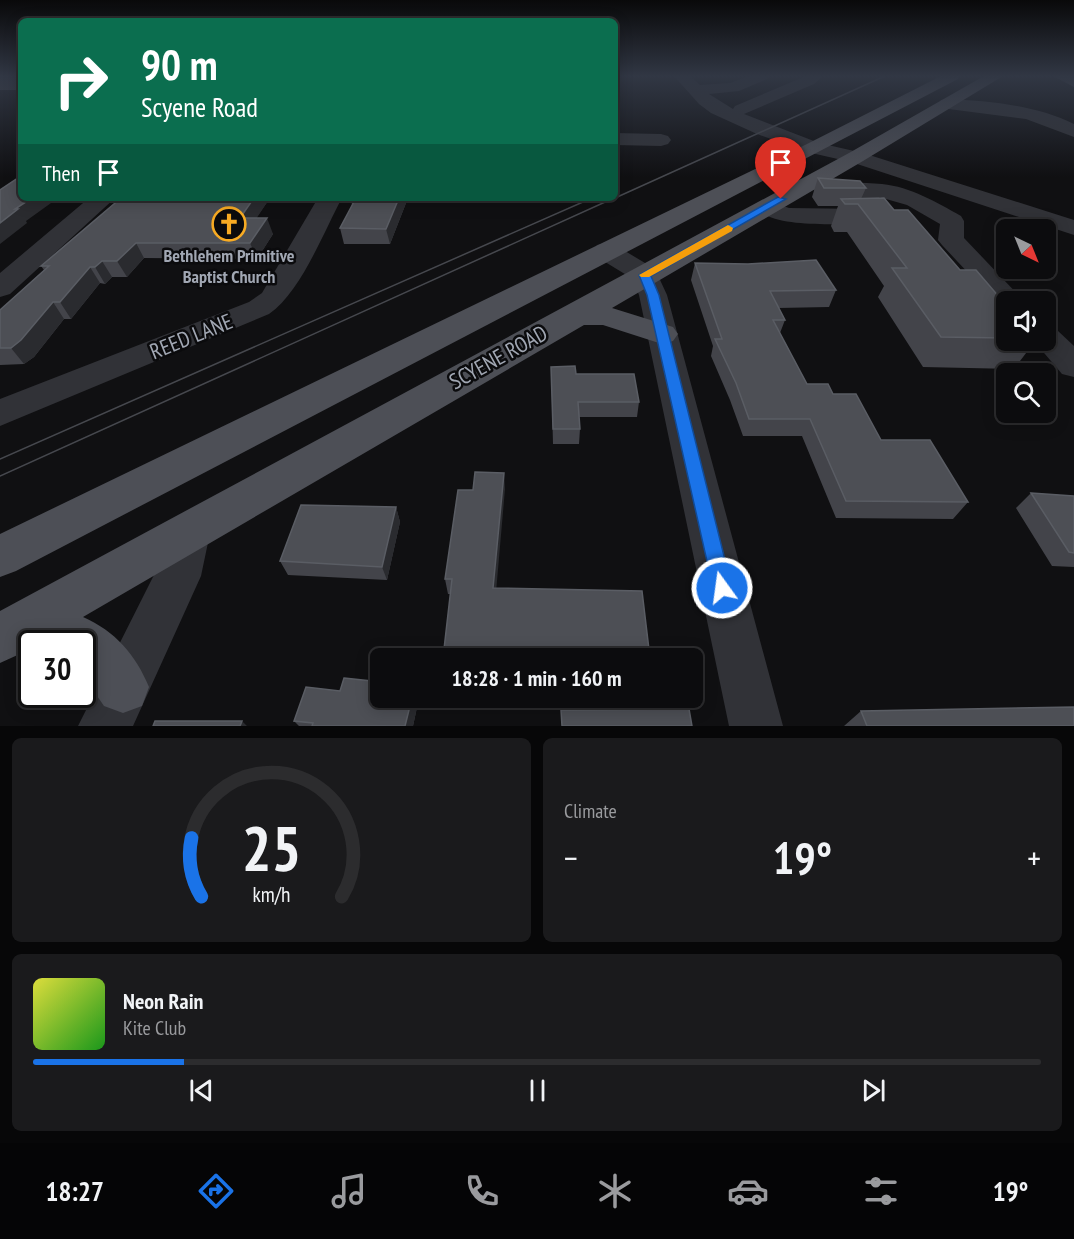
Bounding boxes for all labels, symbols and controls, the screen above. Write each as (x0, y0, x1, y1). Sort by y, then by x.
text: 90 m (141, 37, 218, 92)
icon: right (42, 42, 120, 120)
text: Scyene Road (141, 90, 258, 124)
pin (755, 137, 806, 199)
icon: arrive (764, 146, 797, 179)
icon: arrive (92, 156, 125, 189)
text: Then (42, 159, 80, 187)
church icon: Bethlehem Primitive Baptist Church (211, 206, 247, 242)
north arrow (996, 219, 1056, 279)
map controls (996, 219, 1056, 423)
place label: Bethlehem Primitive Baptist Church (164, 244, 295, 288)
button: sound (996, 291, 1056, 351)
street label: REED LANE (146, 307, 236, 365)
street label: SCYENE ROAD (444, 319, 552, 395)
button: search (996, 363, 1056, 423)
position arrow (690, 556, 754, 620)
speed limit sign: 30 (18, 630, 96, 708)
text: 18:28 · 1 min · 160 m (451, 664, 622, 692)
text: Climate (564, 798, 617, 824)
text: 25 (242, 807, 301, 888)
text: 19° (773, 828, 832, 886)
text: − (564, 836, 578, 879)
text: + (1027, 836, 1041, 879)
text: km/h (252, 880, 291, 908)
text: Neon Rain (123, 987, 203, 1015)
text: Kite Club (123, 1015, 186, 1041)
icon: previous (185, 1074, 218, 1107)
icon: pause (521, 1074, 554, 1107)
icon: next (857, 1074, 890, 1107)
icon: directions (195, 1170, 237, 1212)
icon: music (328, 1170, 370, 1212)
icon: phone (461, 1170, 503, 1212)
icon: climate (594, 1170, 636, 1212)
icon: car (727, 1170, 769, 1212)
icon: filters (860, 1170, 902, 1212)
text: 18:27 (45, 1174, 104, 1208)
text: 19° (993, 1174, 1028, 1208)

